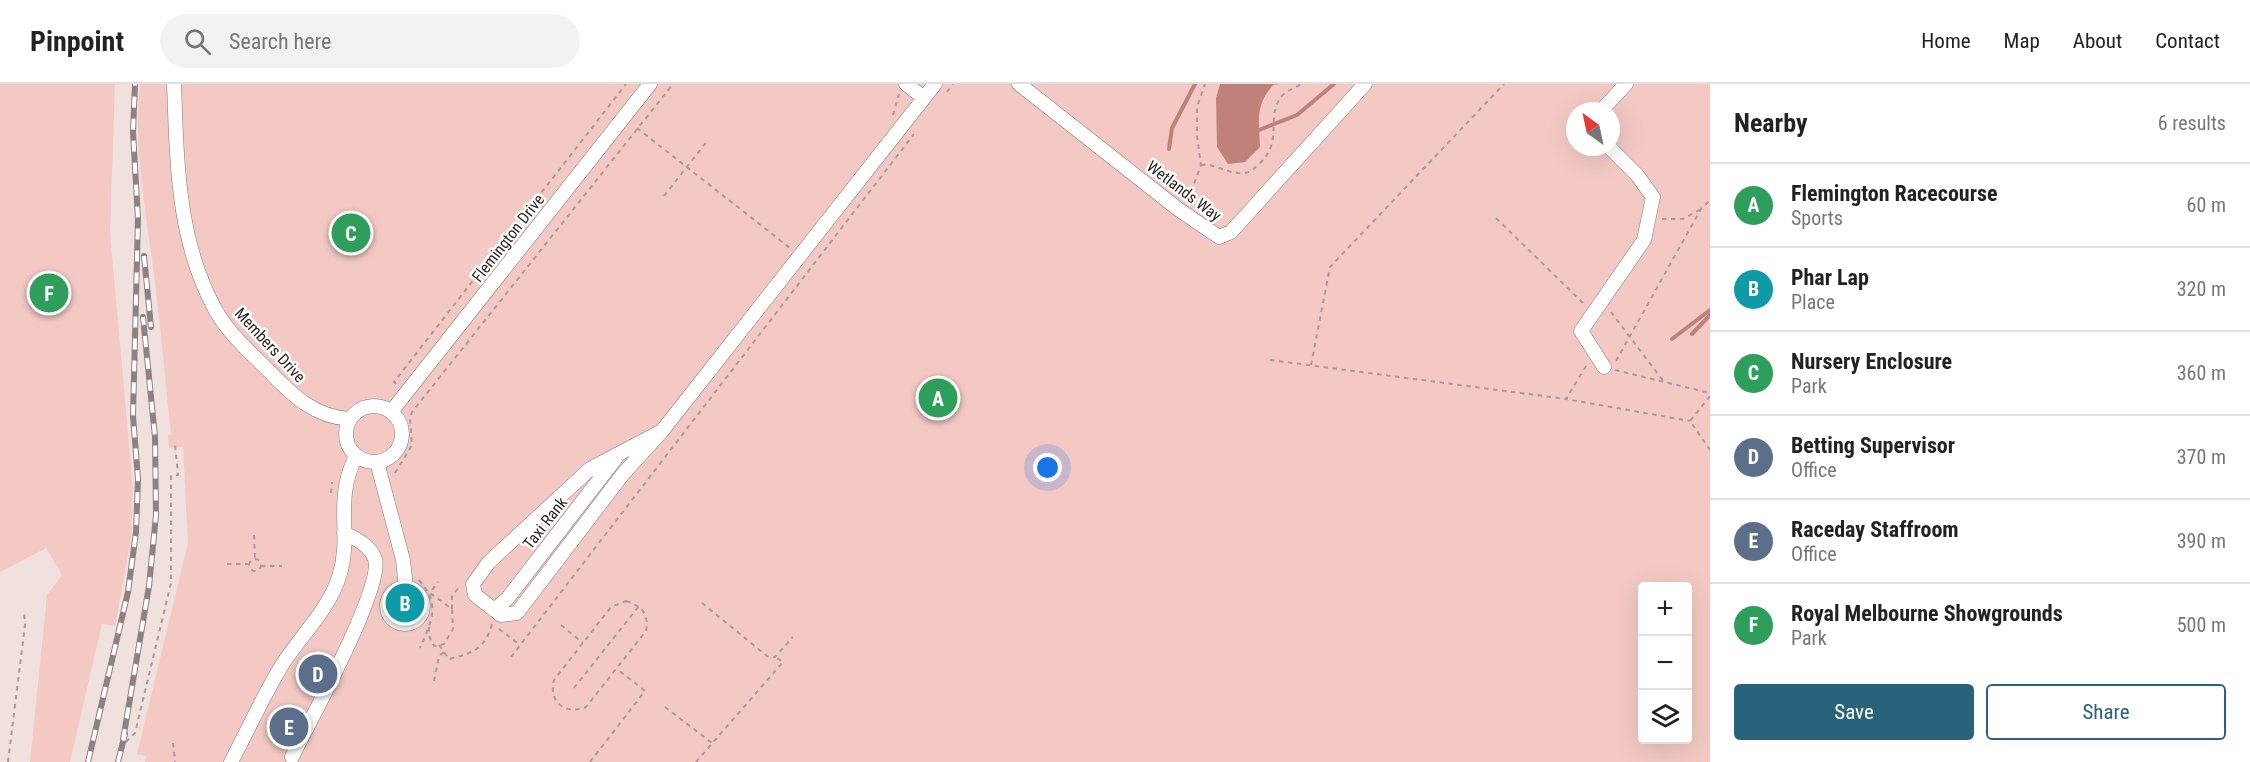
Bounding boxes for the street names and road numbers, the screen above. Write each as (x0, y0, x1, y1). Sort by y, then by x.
street label: Wetlands Way (1143, 157, 1225, 225)
street label: Flemington Drive (468, 190, 548, 286)
street label: Members Drive (231, 304, 309, 386)
street label: Taxi Rank (519, 493, 572, 553)

